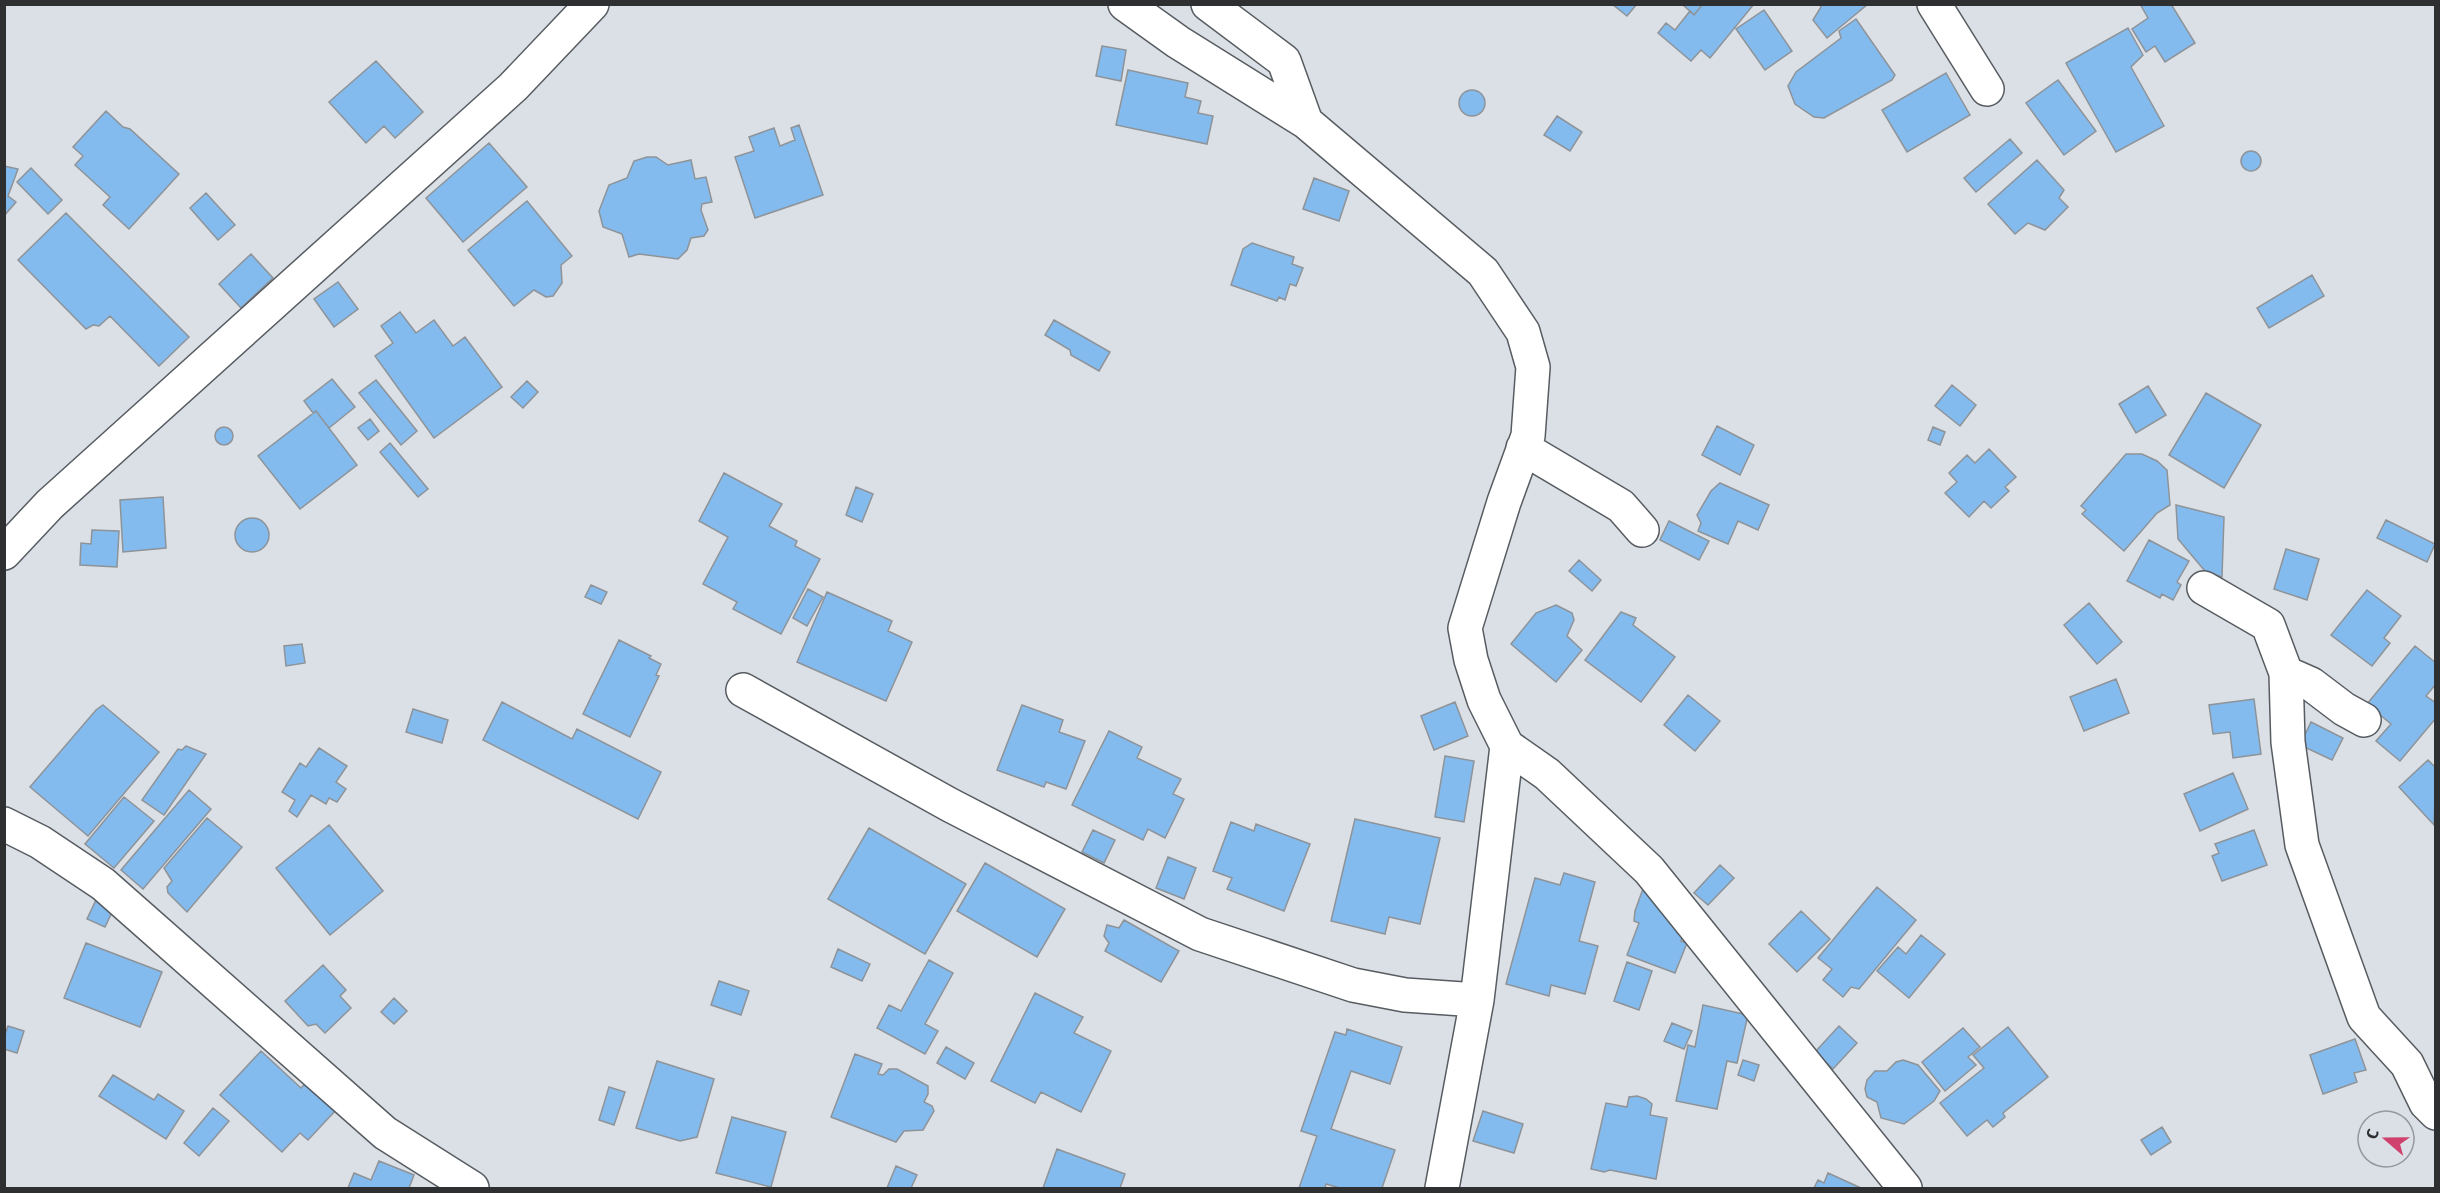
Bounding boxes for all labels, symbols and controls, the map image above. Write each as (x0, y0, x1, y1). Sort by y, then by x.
north arrow (2356, 1109, 2416, 1169)
text: С (2362, 1126, 2383, 1142)

